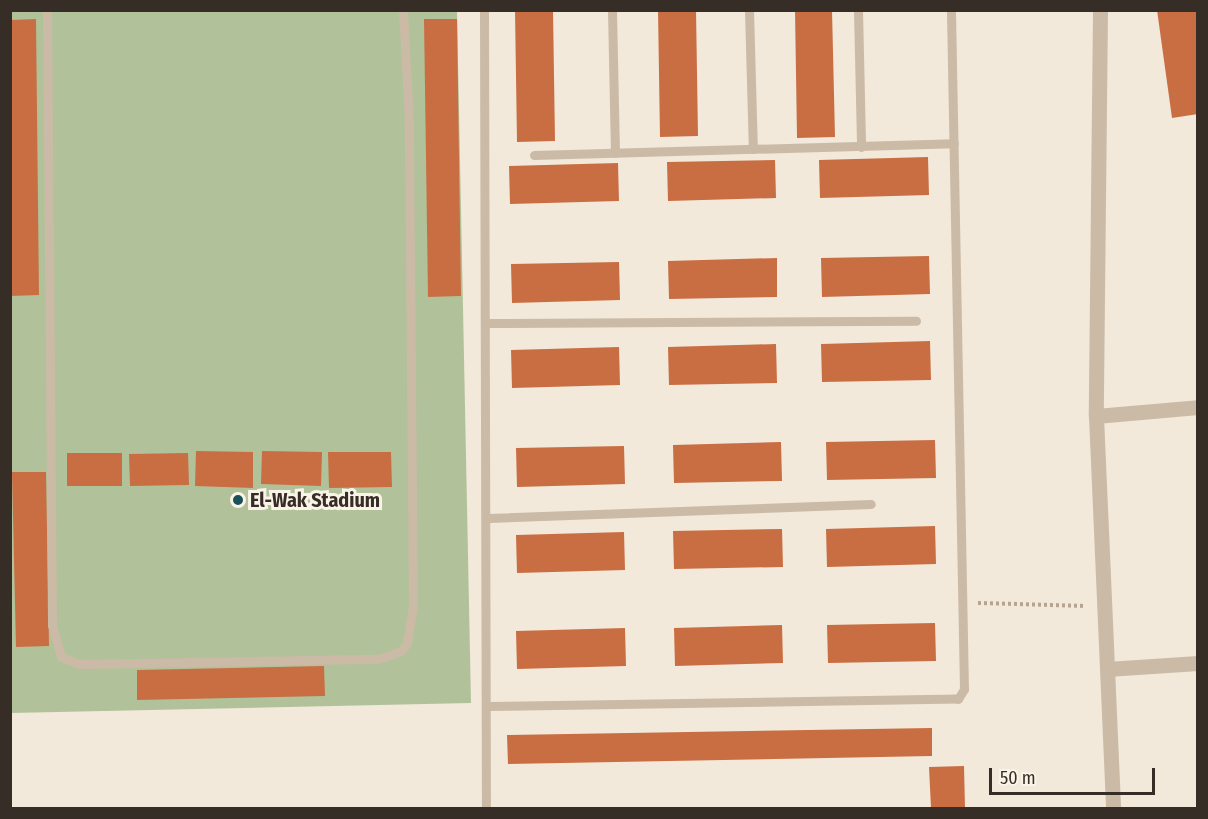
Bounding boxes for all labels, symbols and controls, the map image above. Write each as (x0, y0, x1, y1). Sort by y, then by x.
place label: El-Wak Stadium (250, 488, 380, 512)
marker: El-Wak Stadium (231, 493, 245, 507)
scale bar (992, 756, 1158, 794)
text: 50 m (1000, 767, 1036, 789)

